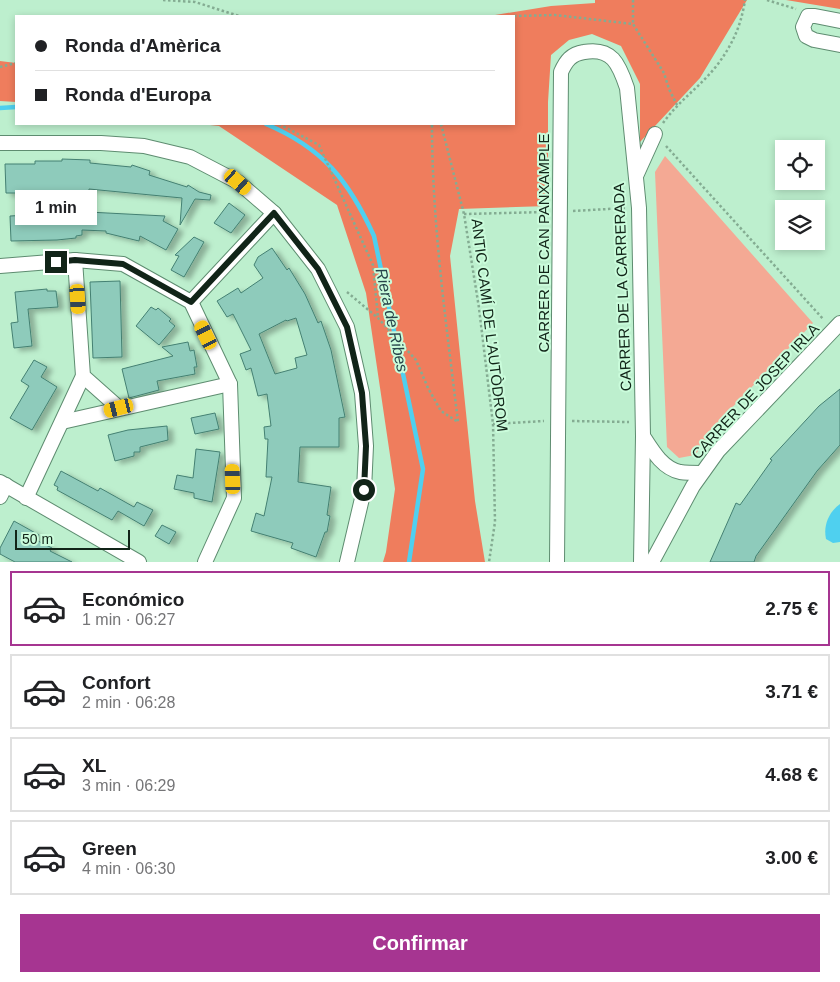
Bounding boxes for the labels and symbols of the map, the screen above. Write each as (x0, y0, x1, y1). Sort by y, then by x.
street label: CARRER DE CAN PANXAMPLE (535, 134, 552, 352)
car (221, 166, 254, 198)
street label: CARRER DE LA CARRERADA (610, 183, 634, 391)
callout: 1 min (15, 190, 97, 224)
street label: ANTIC CAMÍ DE L'AUTÒDROM (468, 217, 512, 433)
route end (45, 251, 67, 273)
water label: Riera de Ribes (373, 266, 411, 374)
car (69, 284, 86, 314)
car (192, 318, 219, 352)
street label: CARRER DE JOSEP IRLA (688, 320, 822, 462)
car (102, 397, 135, 419)
car (224, 464, 241, 494)
route start (353, 479, 375, 501)
scale bar (15, 527, 130, 550)

